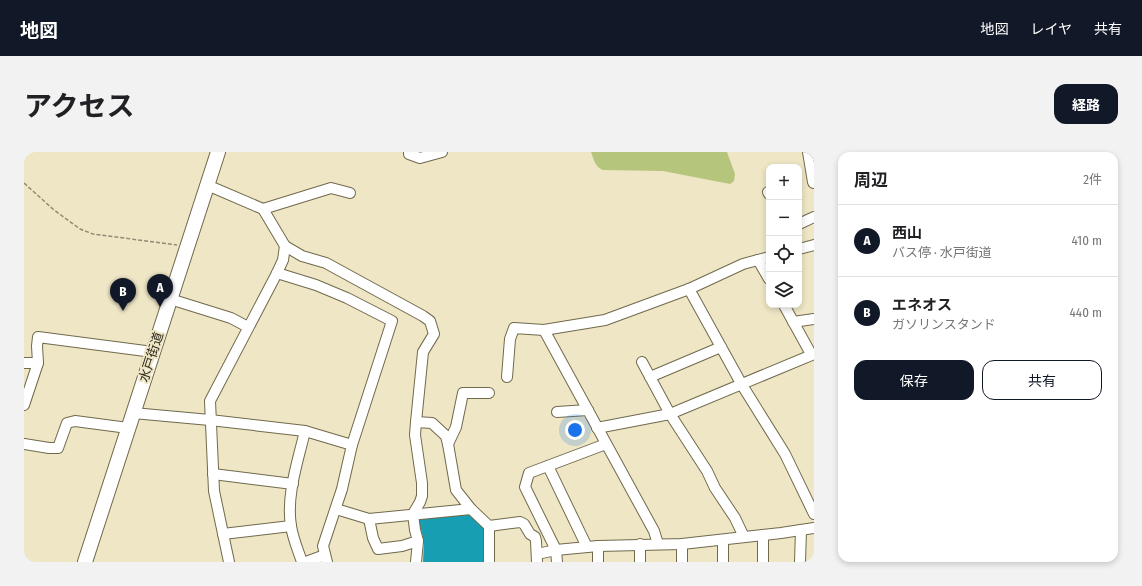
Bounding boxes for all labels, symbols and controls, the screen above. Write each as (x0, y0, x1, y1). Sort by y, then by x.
text: 地図 (20, 19, 58, 42)
text: 地図 (980, 21, 1008, 38)
text: レイヤ (1030, 21, 1072, 38)
text: 共有 (1094, 21, 1122, 38)
button: 経路 (1054, 84, 1118, 124)
text: アクセス (24, 90, 135, 123)
map controls (766, 164, 802, 308)
button: + (766, 164, 802, 200)
text: 周辺 (854, 170, 888, 191)
text: 2件 (1083, 172, 1102, 187)
button: − (766, 200, 802, 236)
text: 西山 (892, 224, 922, 242)
text: A (863, 233, 871, 248)
text: 410 m (1072, 233, 1102, 248)
button: locate (766, 236, 802, 272)
text: バス停 · 水戸街道 (892, 245, 992, 260)
button: layers (766, 272, 802, 308)
pin: A (147, 274, 173, 307)
pin: B (110, 278, 136, 311)
text: エネオス (892, 296, 952, 314)
text: B (863, 305, 871, 320)
text: 440 m (1070, 305, 1102, 320)
text: ガソリンスタンド (892, 317, 996, 332)
street label: 水戸街道 (136, 330, 166, 384)
button: 保存 (854, 360, 974, 400)
button: 共有 (982, 360, 1102, 400)
your location (565, 420, 585, 440)

